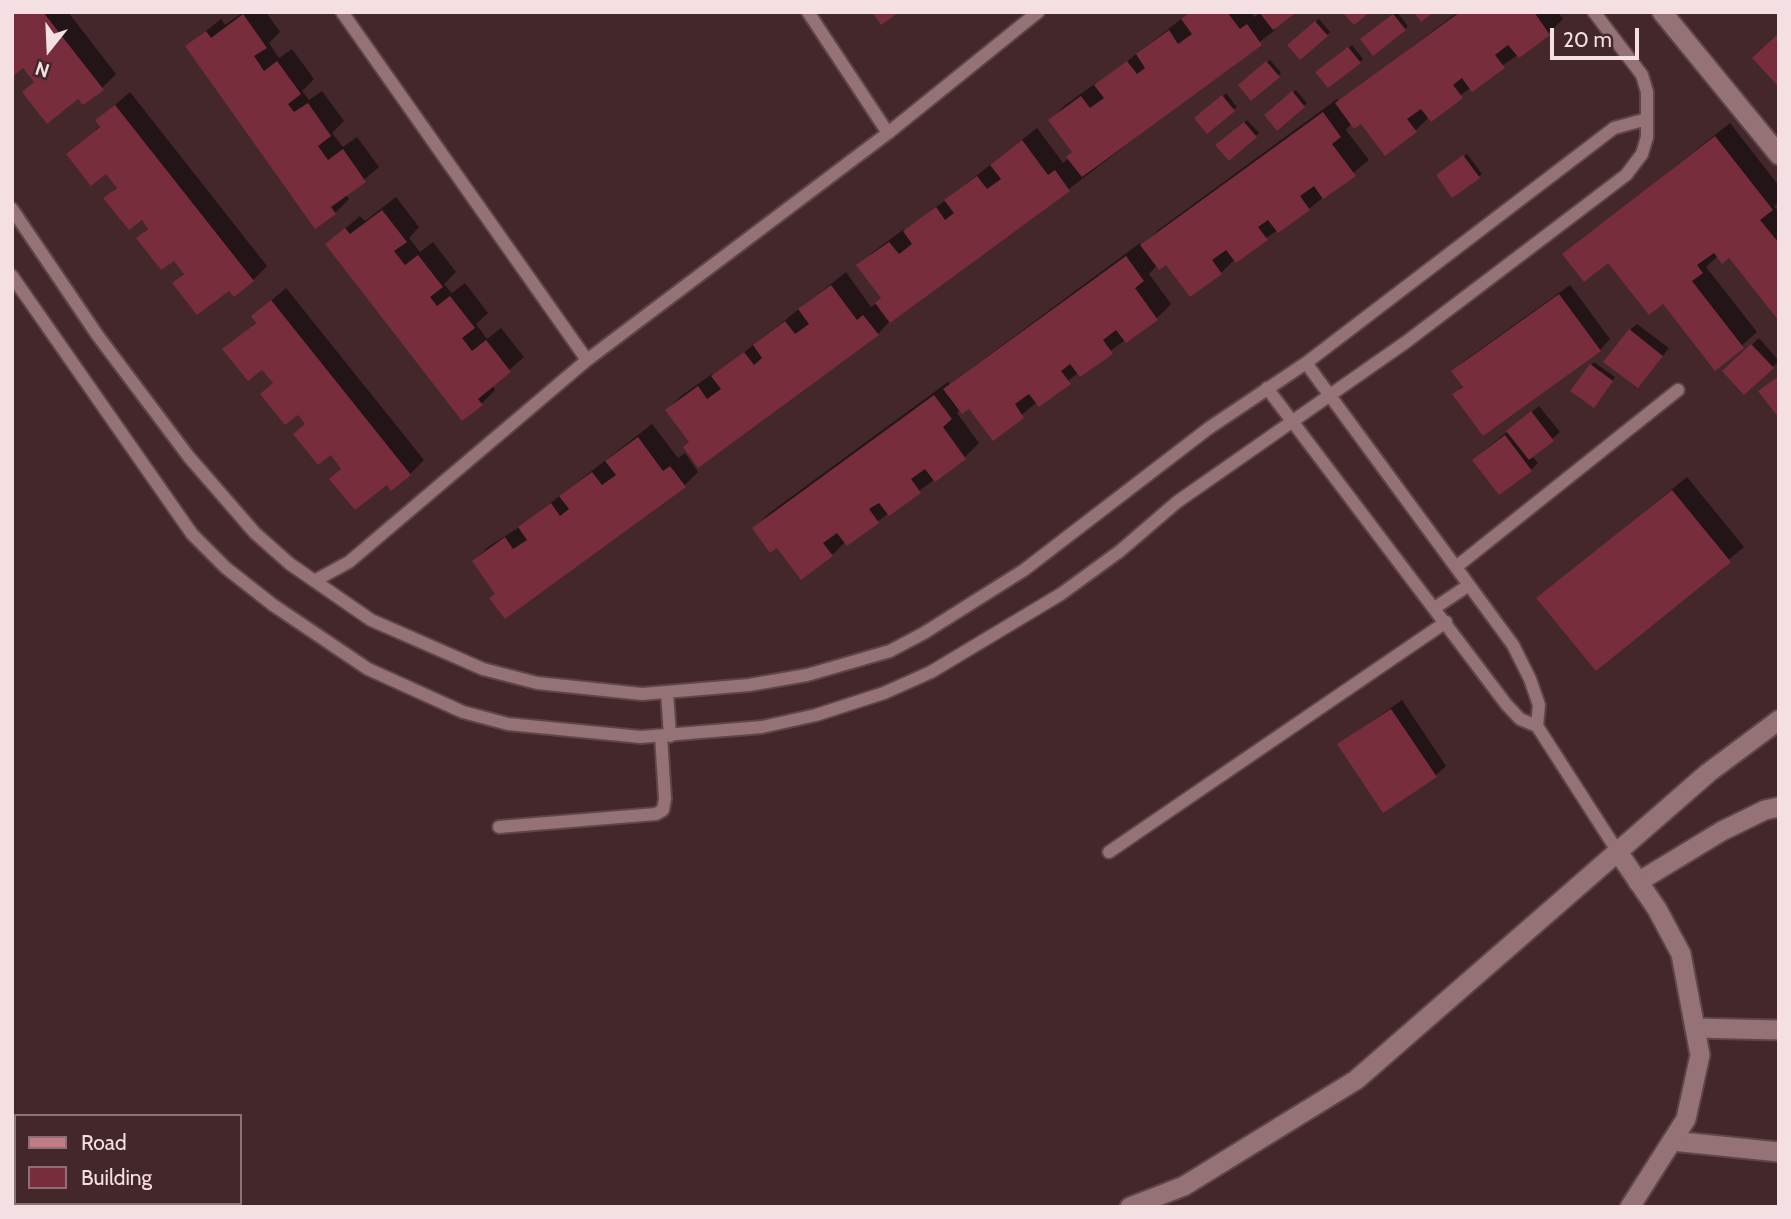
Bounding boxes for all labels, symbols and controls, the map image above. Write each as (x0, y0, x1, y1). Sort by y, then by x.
north arrow (14, 14, 84, 84)
scale bar (1553, 14, 1642, 58)
text: 20 m (1563, 27, 1612, 52)
text: N (32, 56, 52, 82)
legend (14, 1114, 242, 1205)
text: Road (81, 1130, 127, 1155)
text: Building (81, 1165, 152, 1190)

